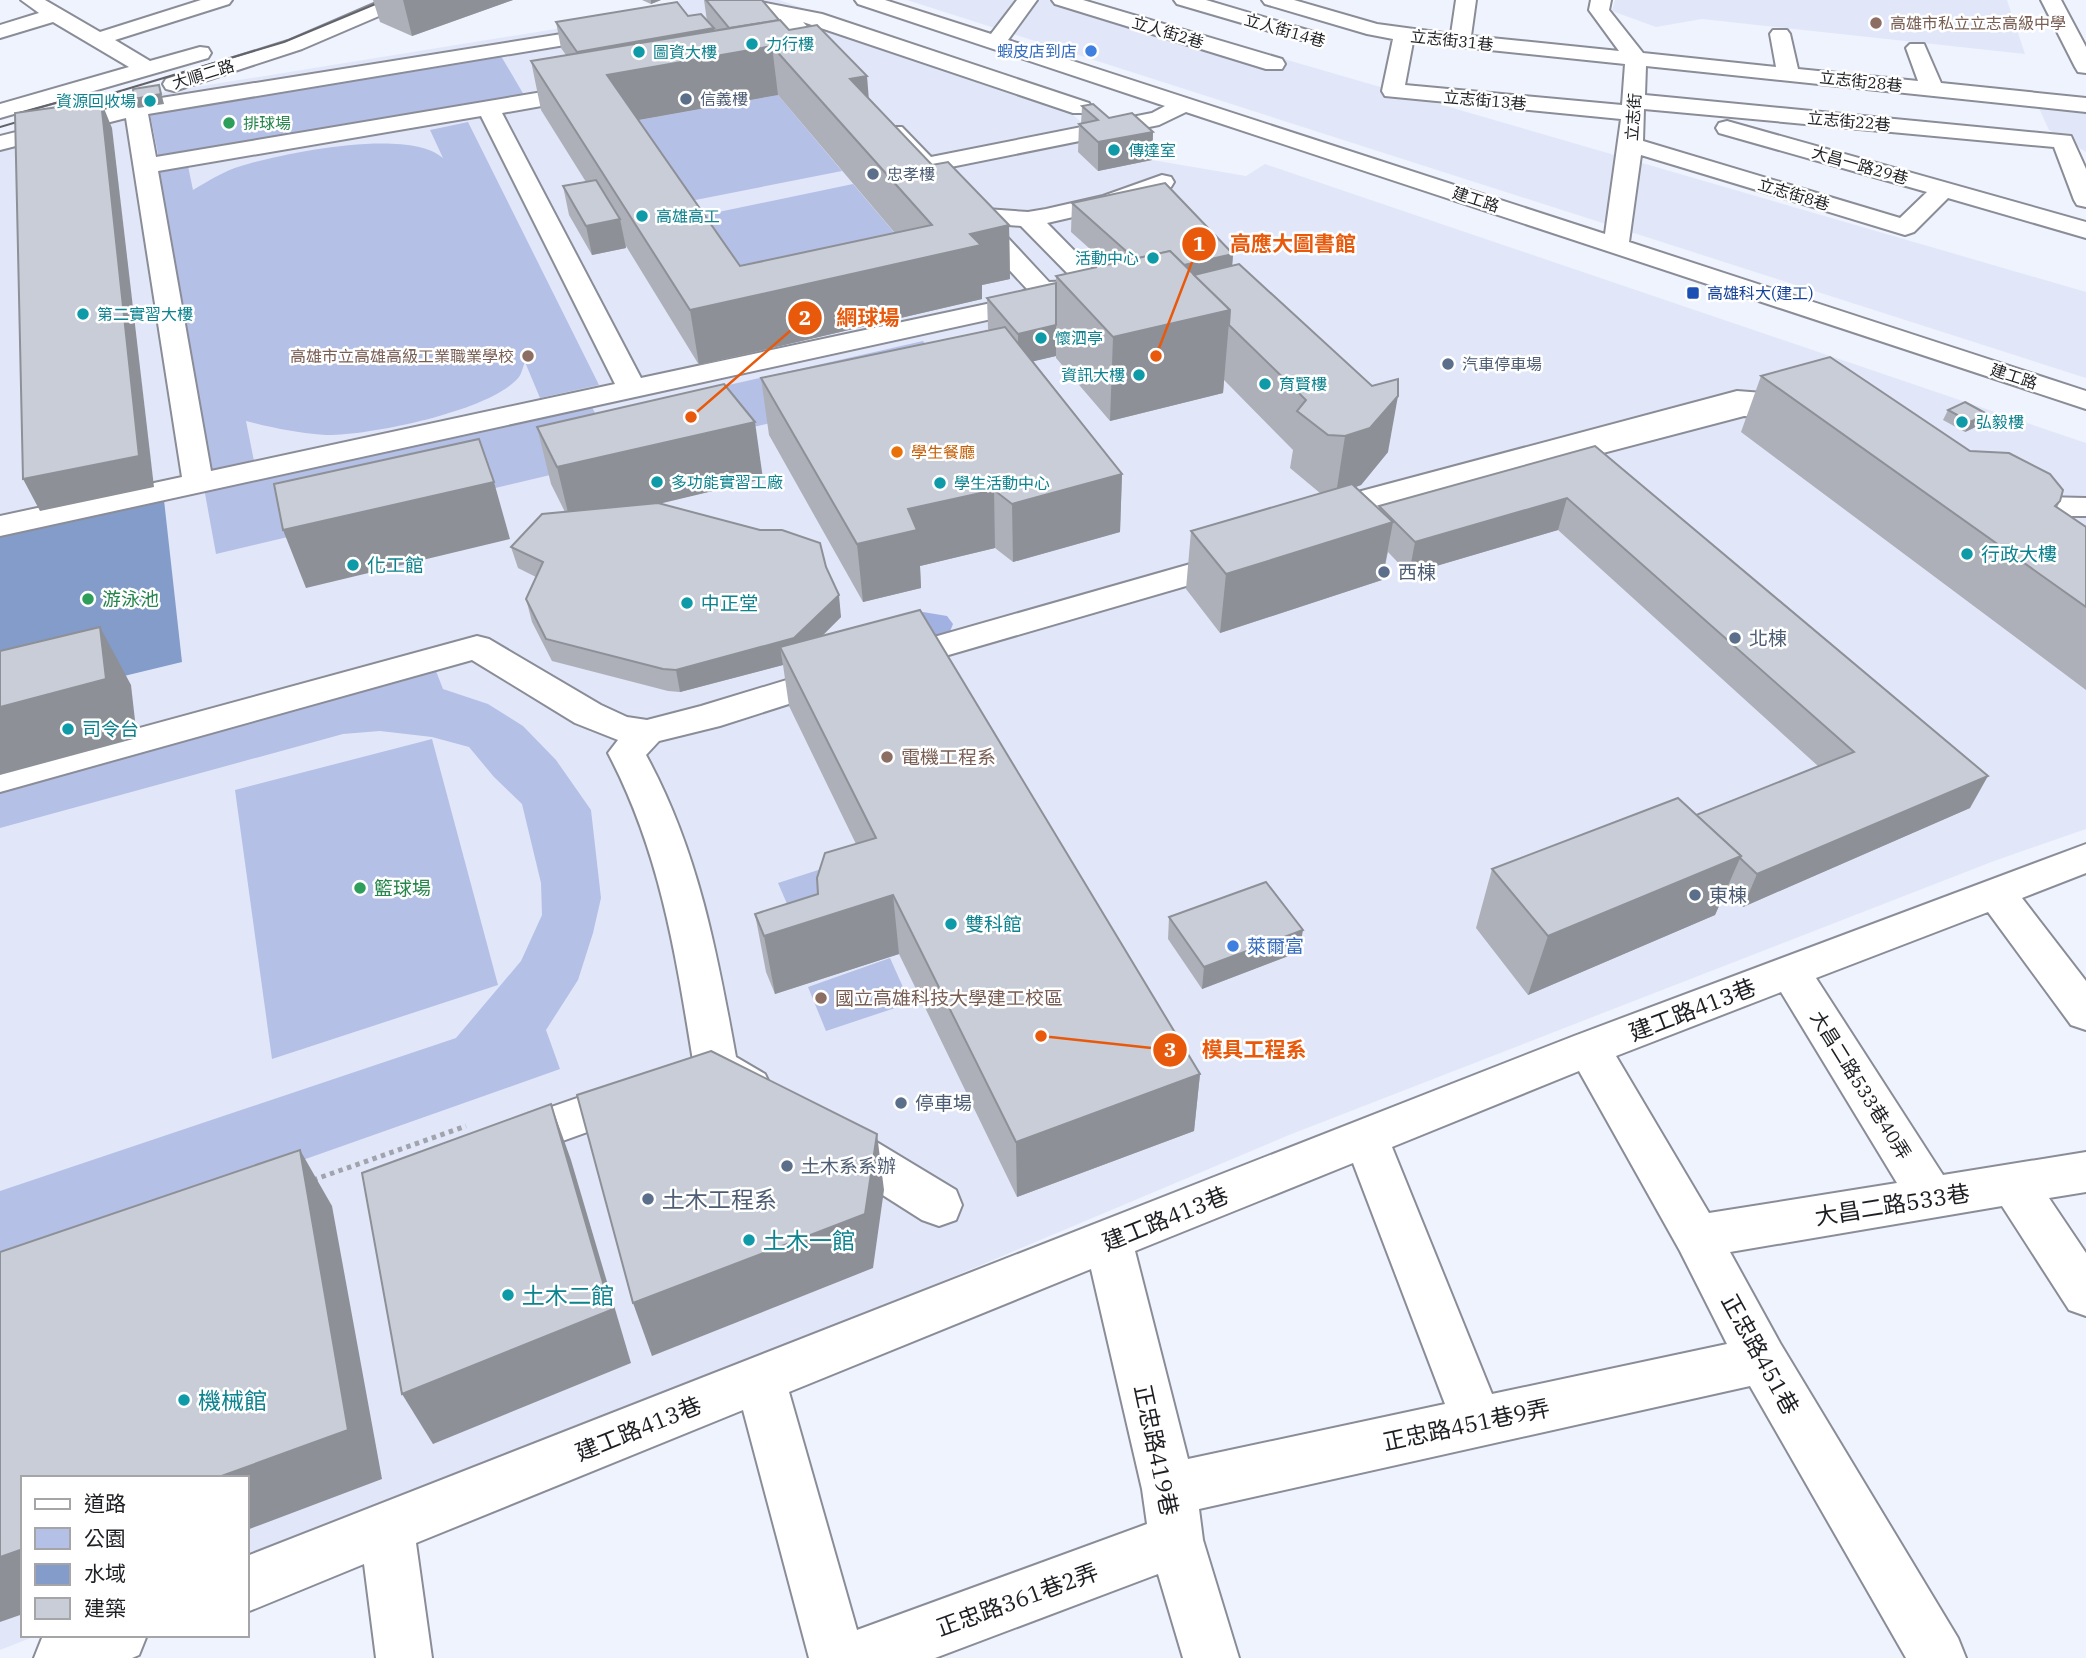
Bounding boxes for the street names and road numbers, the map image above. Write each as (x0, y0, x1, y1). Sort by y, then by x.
street label: 立人街14巷 (1242, 9, 1328, 51)
street label: 立人街2巷 (1130, 12, 1206, 52)
street label: 立志街31巷 (1410, 26, 1494, 54)
street label: 大順二路 (169, 55, 237, 93)
street label: 立志街28巷 (1819, 67, 1903, 95)
street label: 立志街13巷 (1443, 86, 1527, 114)
street label: 立志街 (1621, 92, 1645, 142)
street label: 立志街22巷 (1807, 107, 1891, 135)
street label: 大昌一路29巷 (1810, 142, 1910, 188)
street label: 立志街8巷 (1756, 174, 1832, 214)
street label: 建工路 (1450, 182, 1502, 216)
street label: 建工路 (1988, 359, 2040, 393)
street label: 建工路413巷 (1624, 971, 1760, 1047)
street label: 大昌二路533巷40弄 (1806, 1006, 1916, 1164)
street label: 大昌二路533巷 (1812, 1177, 1972, 1231)
street label: 建工路413巷 (1098, 1179, 1232, 1257)
street label: 正忠路451巷 (1716, 1288, 1806, 1420)
street label: 正忠路419巷 (1128, 1382, 1186, 1518)
street label: 建工路413巷 (571, 1389, 705, 1467)
street label: 正忠路451巷9弄 (1380, 1392, 1552, 1456)
street label: 正忠路361巷2弄 (932, 1556, 1102, 1642)

